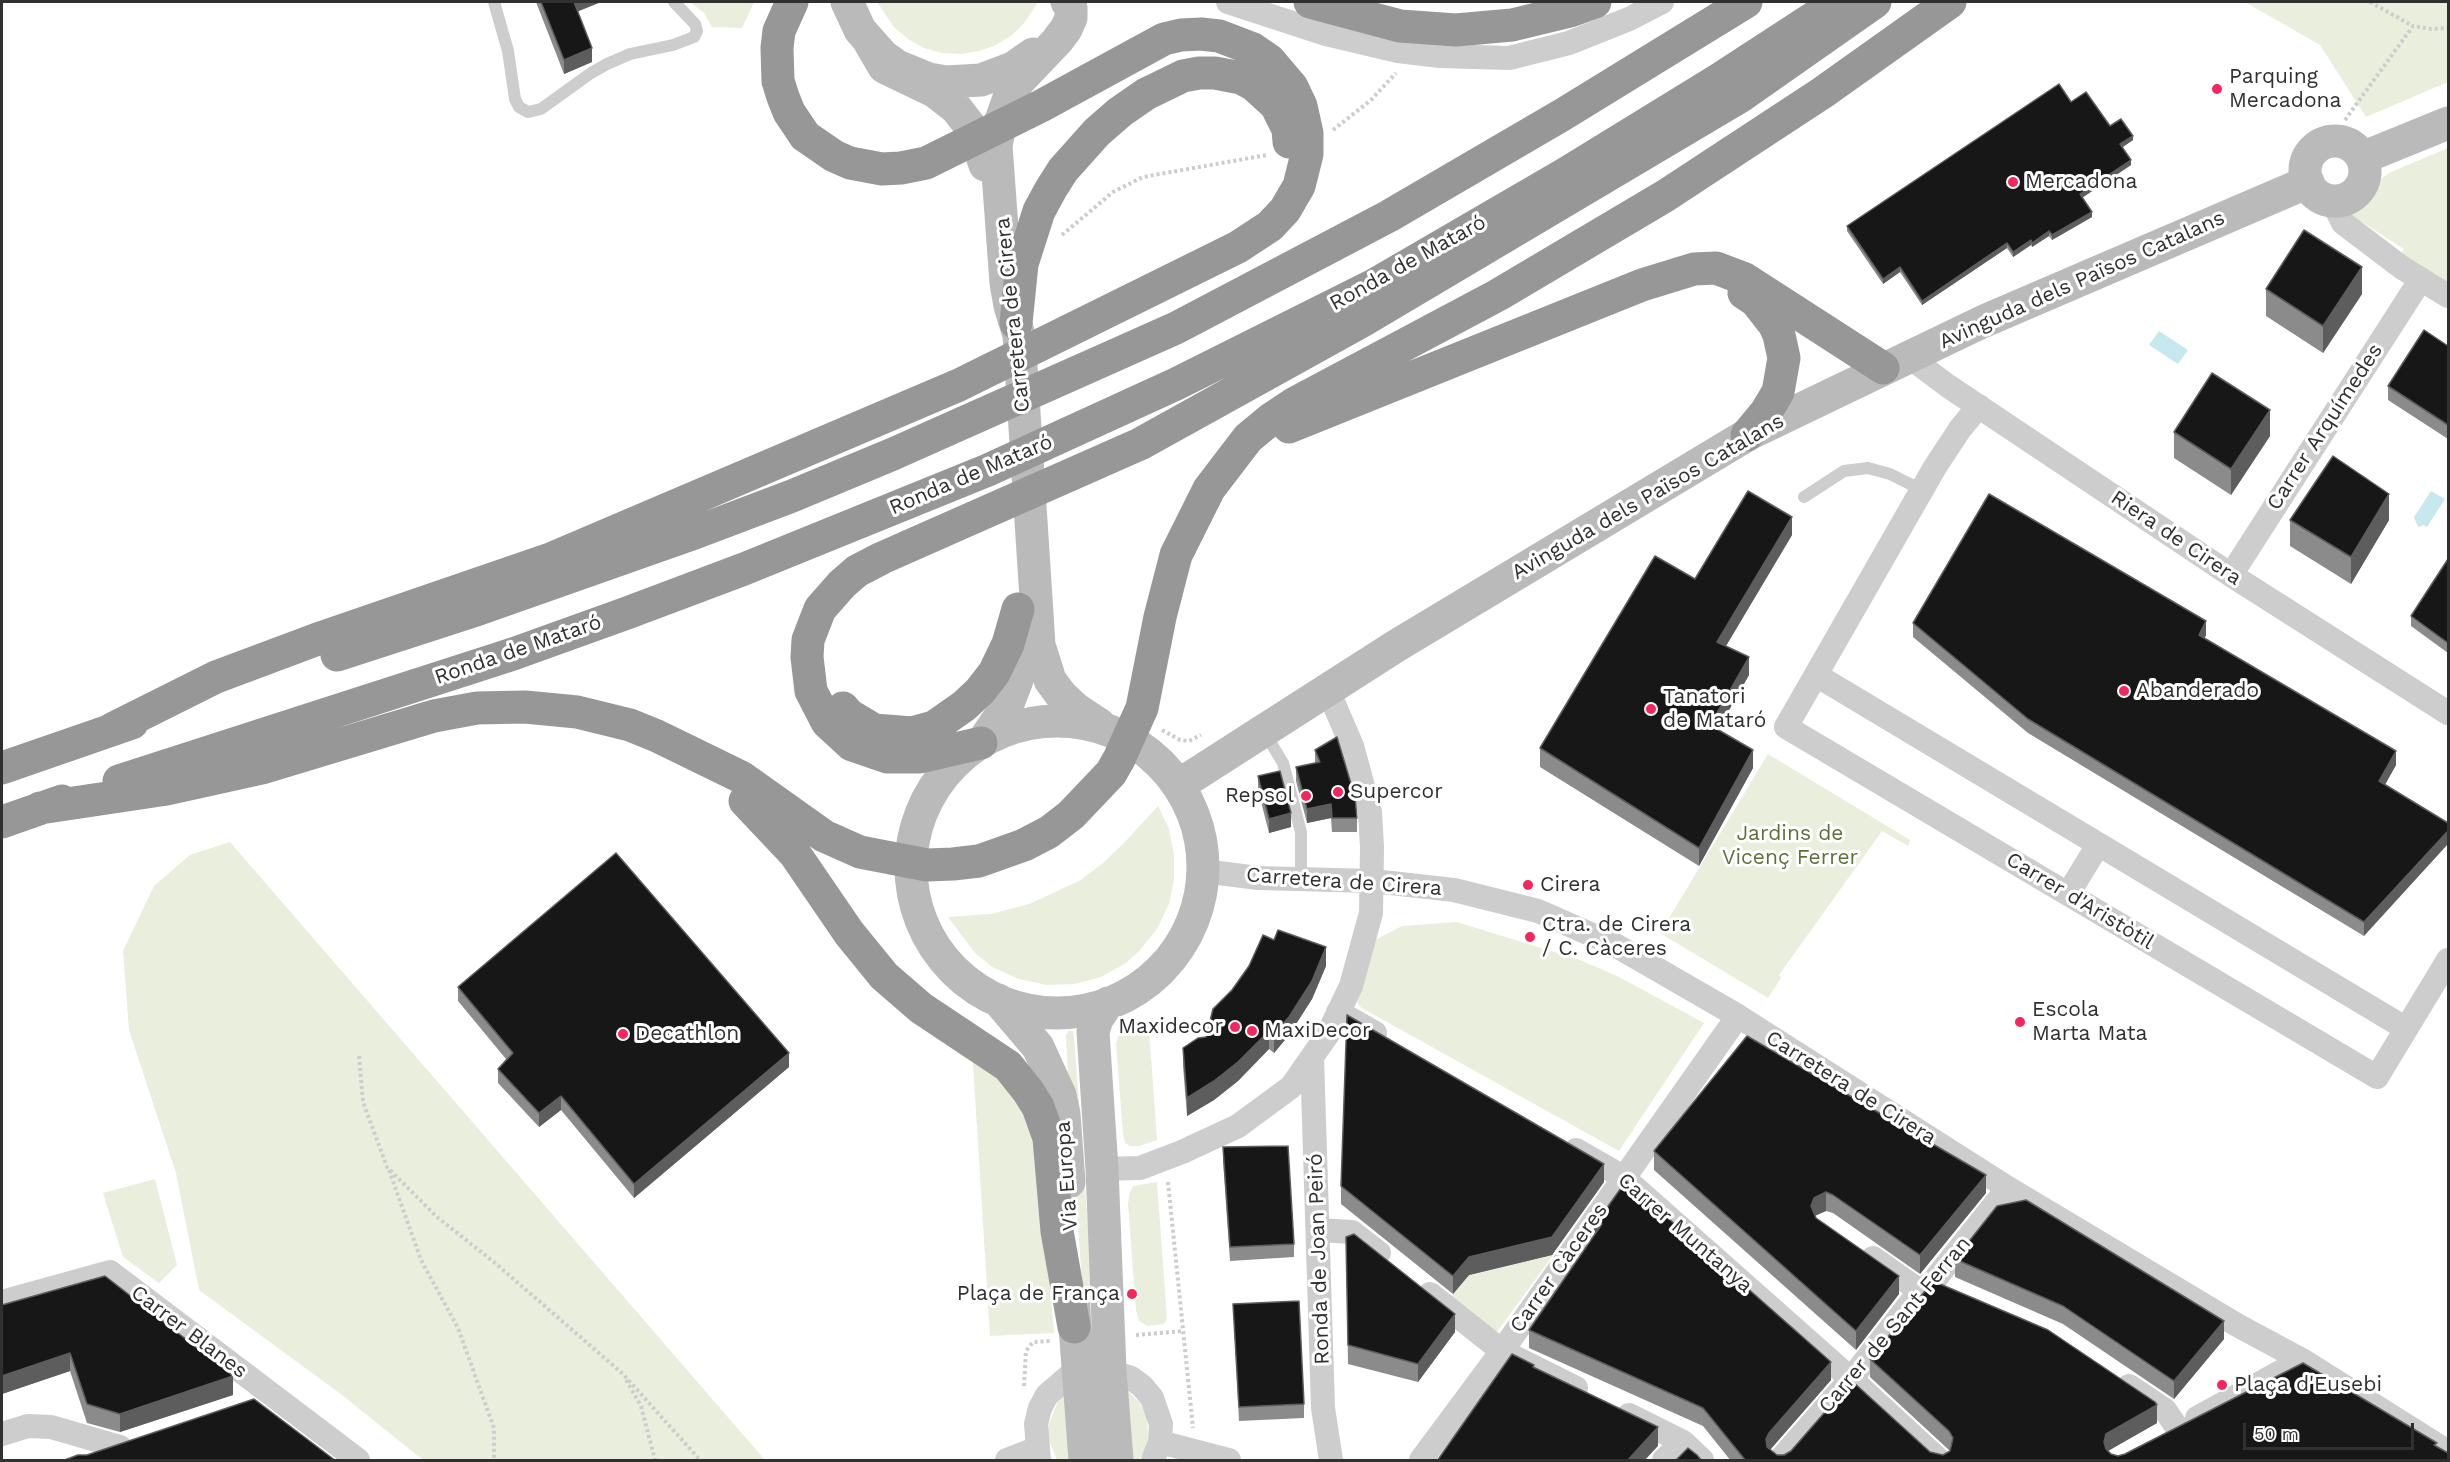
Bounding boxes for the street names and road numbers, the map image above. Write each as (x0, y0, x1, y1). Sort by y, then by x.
street label: Avinguda dels Països Catalans (1935, 205, 2229, 355)
street label: Ronda de Mataró (1326, 210, 1490, 316)
street label: Carretera de Cirera (990, 216, 1036, 414)
street label: Carrer Arquímedes (2262, 339, 2388, 515)
street label: Avinguda dels Països Catalans (1507, 409, 1789, 585)
street label: Ronda de Mataró (886, 429, 1056, 521)
street label: Riera de Cirera (2106, 485, 2246, 591)
street label: Ronda de Mataró (431, 610, 605, 690)
street label: Carrer d'Aristòtil (2002, 847, 2158, 955)
street label: Carretera de Cirera (1245, 863, 1443, 901)
street label: Carretera de Cirera (1761, 1025, 1941, 1151)
street label: Via Europa (1051, 1120, 1083, 1232)
street label: Ronda de Joan Peiró (1303, 1153, 1335, 1365)
street label: Carrer Muntanya (1612, 1168, 1758, 1298)
street label: Carrer Càceres (1505, 1198, 1613, 1338)
street label: Carrer de Sant Ferran (1814, 1232, 1976, 1418)
street label: Carrer Blanes (126, 1280, 252, 1384)

